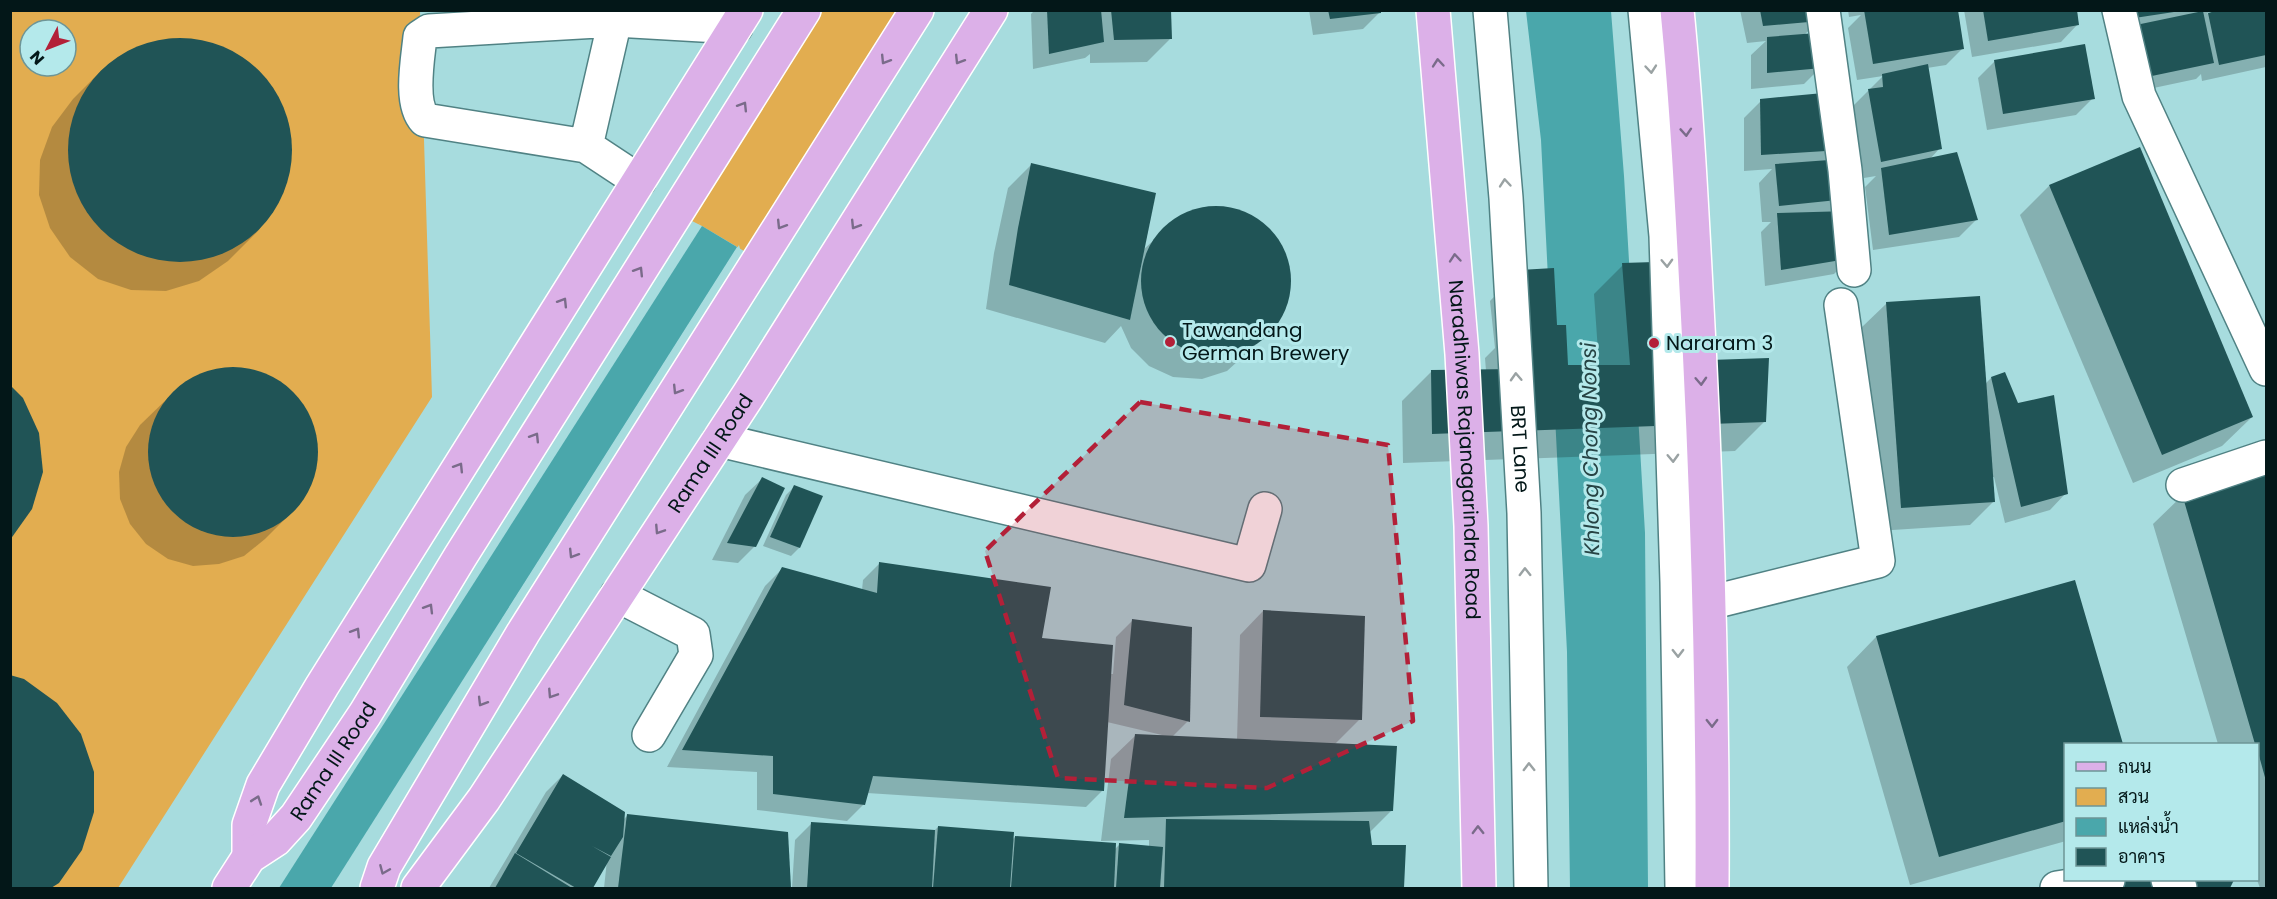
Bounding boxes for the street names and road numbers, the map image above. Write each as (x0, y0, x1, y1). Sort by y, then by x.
street label: Naradhiwas Rajanagarindra Road (1442, 279, 1487, 620)
street label: Rama III Road (661, 388, 760, 518)
street label: BRT Lane (1504, 404, 1537, 494)
street label: Rama III Road (283, 697, 383, 826)

